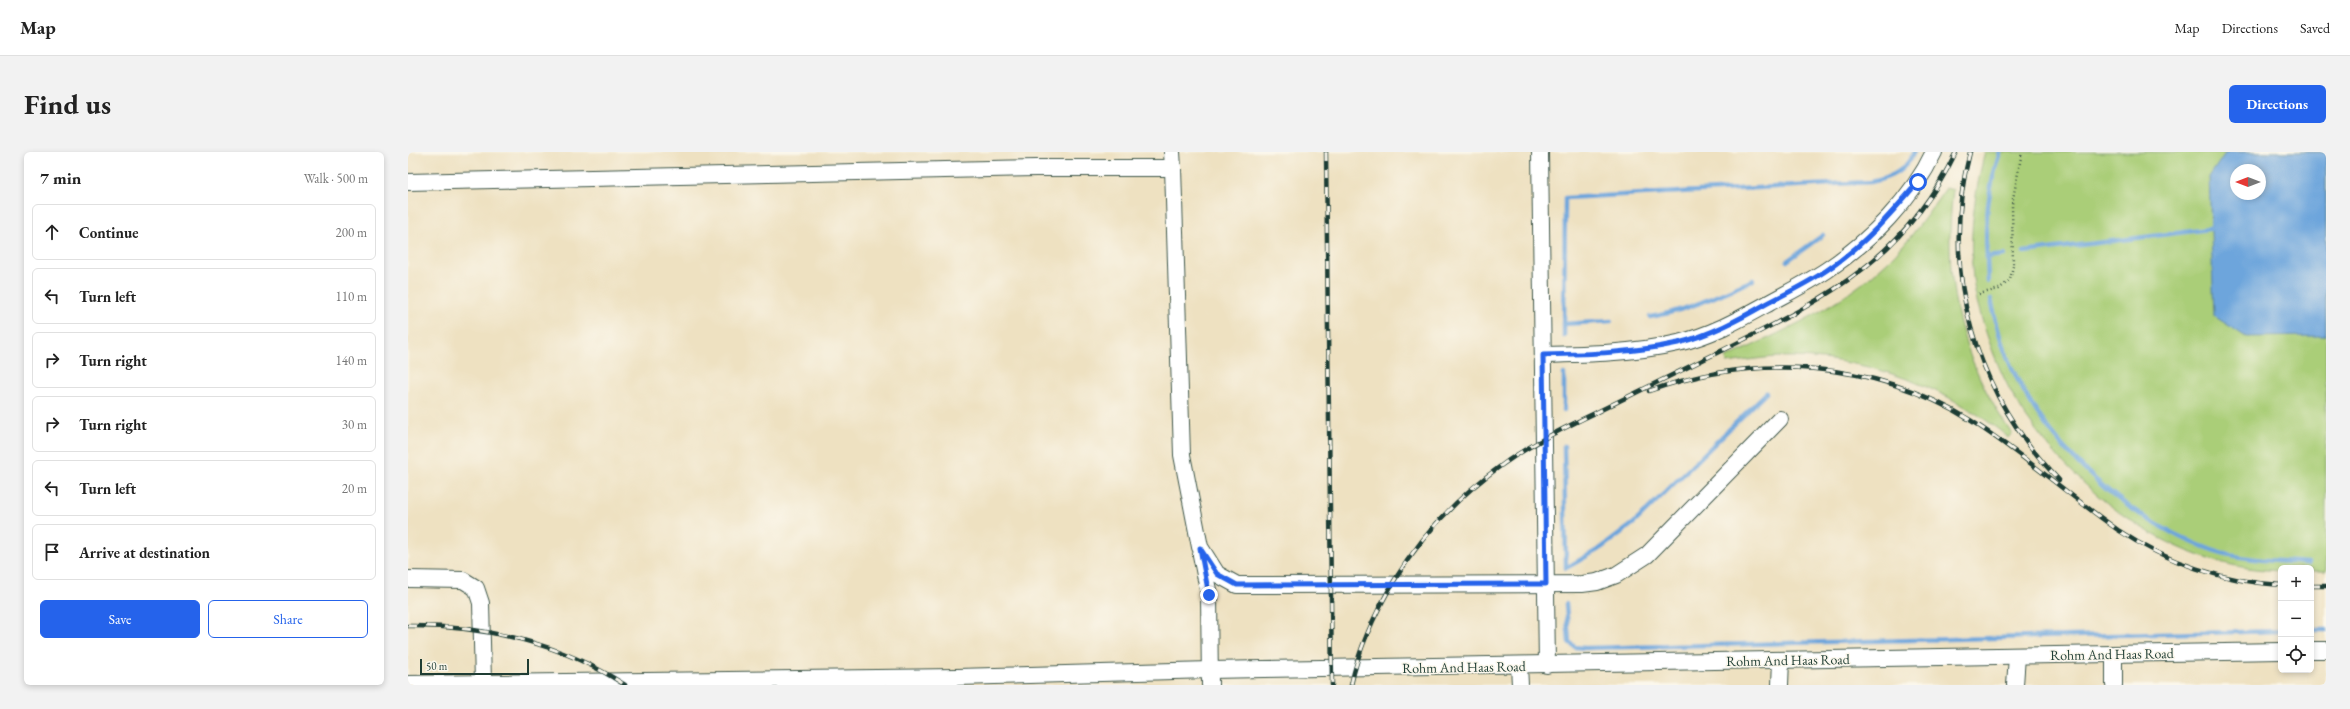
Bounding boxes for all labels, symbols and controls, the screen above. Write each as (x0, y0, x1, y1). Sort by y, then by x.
text: Map (20, 15, 56, 40)
text: Map (2174, 19, 2200, 37)
text: Directions (2222, 19, 2278, 37)
text: Saved (2300, 19, 2330, 37)
button: Directions (2229, 85, 2326, 123)
text: Find us (24, 86, 111, 122)
north arrow (2230, 164, 2266, 200)
text: 7 min (40, 167, 81, 189)
text: Walk · 500 m (304, 170, 368, 187)
route start (1909, 173, 1927, 191)
icon: ahead (41, 221, 63, 243)
text: Continue (79, 223, 139, 242)
text: 200 m (336, 224, 367, 241)
icon: left (41, 285, 63, 307)
text: Turn left (79, 287, 136, 306)
text: 110 m (336, 288, 367, 305)
icon: right (41, 349, 63, 371)
text: Turn right (79, 351, 147, 370)
text: 140 m (336, 352, 367, 369)
icon: right (41, 413, 63, 435)
text: Turn right (79, 415, 147, 434)
text: 30 m (342, 416, 367, 433)
icon: left (41, 477, 63, 499)
text: Turn left (79, 479, 136, 498)
text: 20 m (342, 480, 367, 497)
icon: arrive (41, 541, 63, 563)
text: Arrive at destination (79, 543, 210, 562)
map controls (2278, 565, 2314, 673)
button: + (2278, 565, 2314, 601)
route end (1200, 586, 1218, 604)
button: Save (40, 600, 200, 638)
button: Share (208, 600, 368, 638)
button: − (2278, 601, 2314, 637)
button: locate (2278, 637, 2314, 673)
street label: Rohm And Haas Road (2050, 644, 2175, 664)
street label: Rohm And Haas Road (1726, 650, 1851, 670)
scale bar (420, 657, 529, 676)
street label: Rohm And Haas Road (1402, 657, 1527, 677)
text: 50 m (426, 659, 447, 673)

